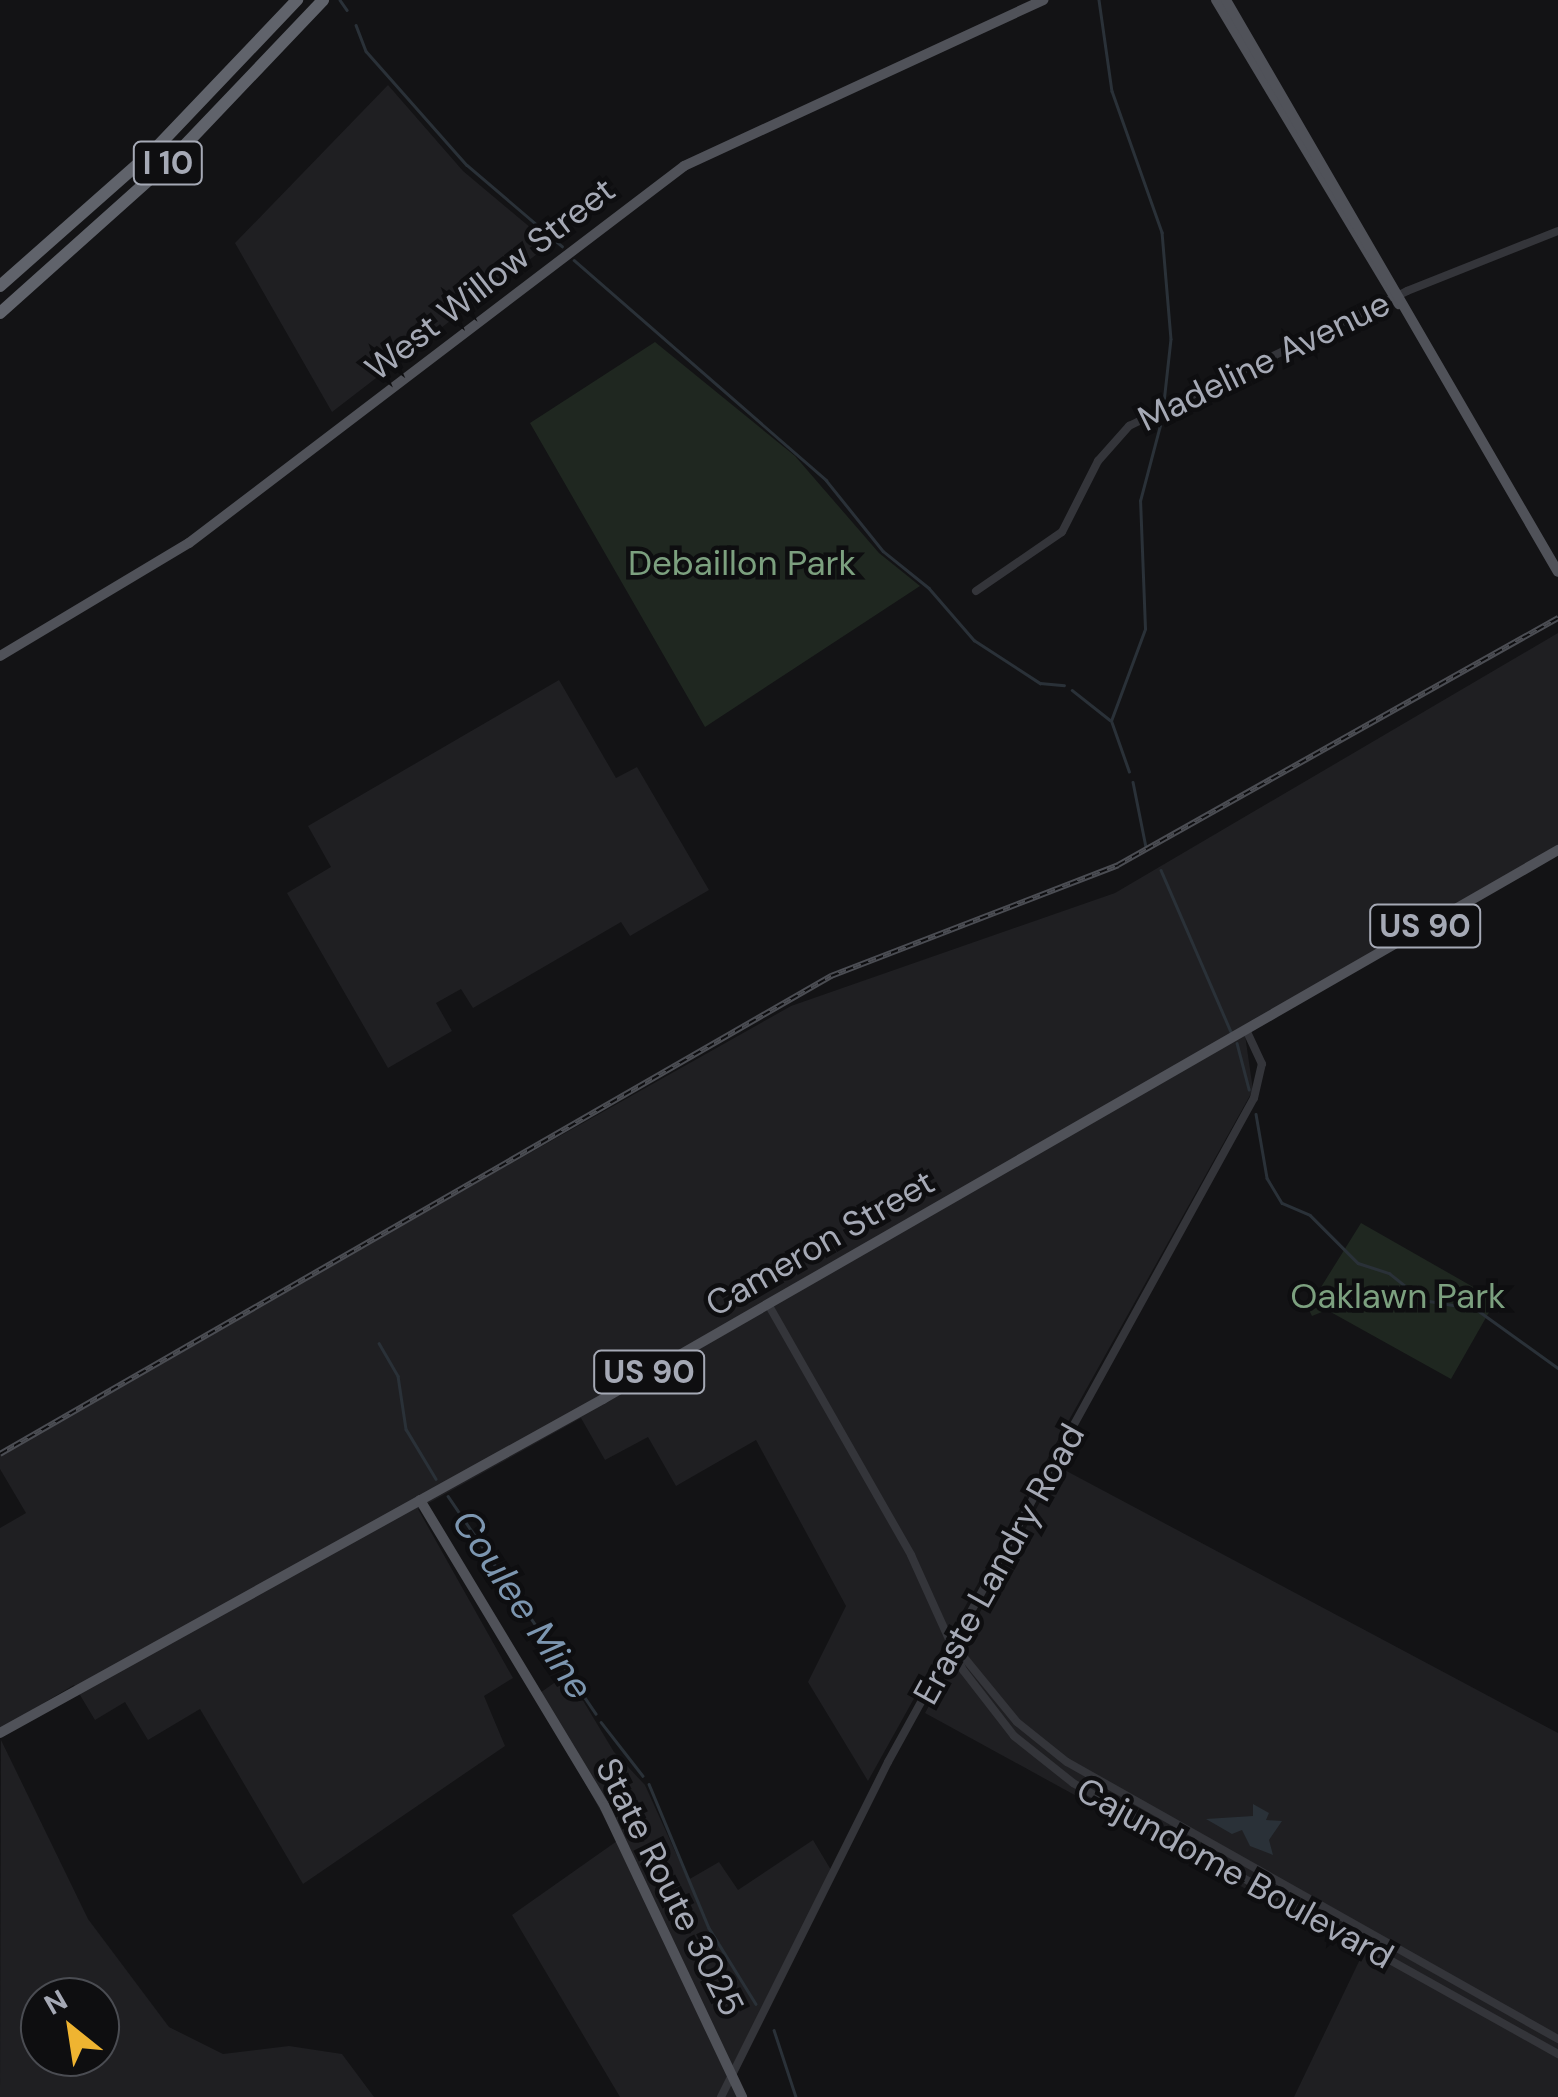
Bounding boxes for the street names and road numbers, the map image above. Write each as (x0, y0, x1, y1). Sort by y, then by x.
road number: I 10 (130, 136, 206, 190)
street label: West Willow Street (357, 169, 623, 389)
street label: Madeline Avenue (1131, 282, 1397, 440)
road number: US 90 (1368, 899, 1482, 953)
street label: Cameron Street (698, 1161, 942, 1325)
road number: US 90 (592, 1345, 706, 1399)
street label: Eraste Landry Road (905, 1417, 1093, 1711)
street label: State Route 3025 (587, 1751, 753, 2023)
street label: Cajundome Boulevard (1069, 1768, 1401, 1978)

